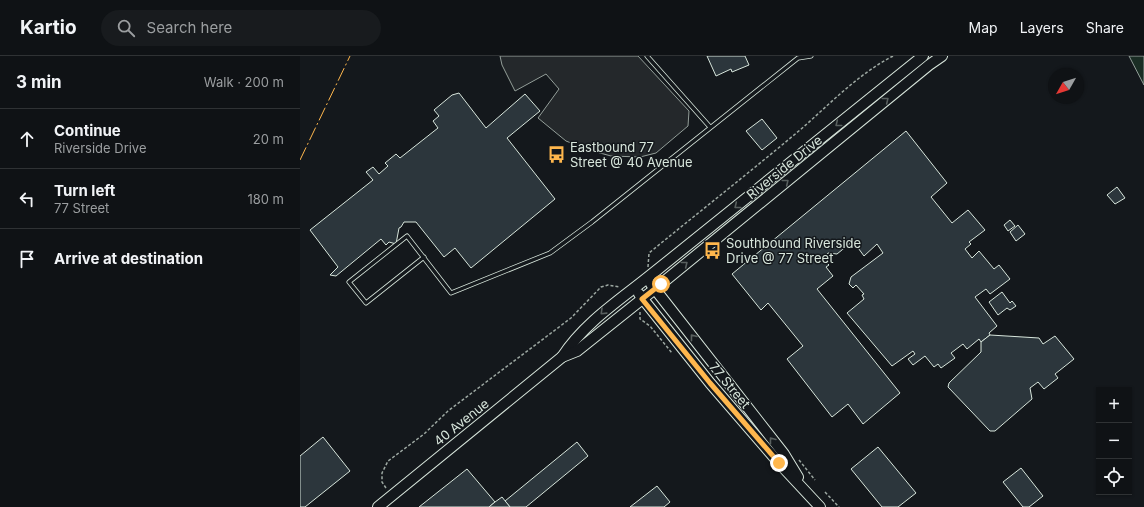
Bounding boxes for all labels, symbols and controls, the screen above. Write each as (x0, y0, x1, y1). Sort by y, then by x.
search box (101, 10, 381, 46)
text: Kartio (20, 16, 77, 39)
icon: search (115, 17, 137, 39)
text: Search here (147, 18, 232, 37)
text: Map (969, 19, 998, 36)
text: Layers (1020, 19, 1064, 36)
text: Share (1086, 19, 1124, 36)
north arrow (1048, 68, 1084, 104)
text: 3 min (16, 72, 62, 92)
text: Walk · 200 m (204, 74, 284, 90)
one-way arrow (882, 97, 889, 104)
one-way arrow (836, 120, 843, 127)
text: Continue (54, 121, 121, 140)
icon: ahead (16, 128, 38, 150)
text: 20 m (253, 131, 284, 147)
street label: Riverside Drive (743, 132, 825, 202)
place label: Eastbound 77 Street @ 40 Avenue (570, 139, 692, 170)
text: Riverside Drive (54, 140, 147, 156)
bus stop icon: Eastbound 77 Street @ 40 Avenue (547, 144, 567, 164)
one-way arrow (781, 180, 788, 187)
text: Turn left (54, 181, 115, 200)
icon: left (16, 188, 38, 210)
text: 180 m (247, 191, 284, 207)
text: 77 Street (54, 200, 109, 216)
one-way arrow (734, 201, 742, 208)
place label: Southbound Riverside Drive @ 77 Street (726, 235, 861, 266)
bus stop icon: Southbound Riverside Drive @ 77 Street (703, 240, 723, 260)
icon: arrive (16, 248, 38, 270)
text: Arrive at destination (54, 249, 203, 268)
one-way arrow (681, 262, 688, 269)
route start (652, 275, 670, 293)
one-way arrow (600, 307, 608, 315)
one-way arrow (690, 335, 697, 342)
street label: 77 Street (706, 359, 754, 411)
map controls (1096, 387, 1132, 495)
button: + (1096, 387, 1132, 423)
street label: 40 Avenue (430, 395, 492, 449)
button: − (1096, 423, 1132, 459)
one-way arrow (770, 437, 777, 444)
route end (770, 454, 788, 472)
button: locate (1096, 459, 1132, 495)

